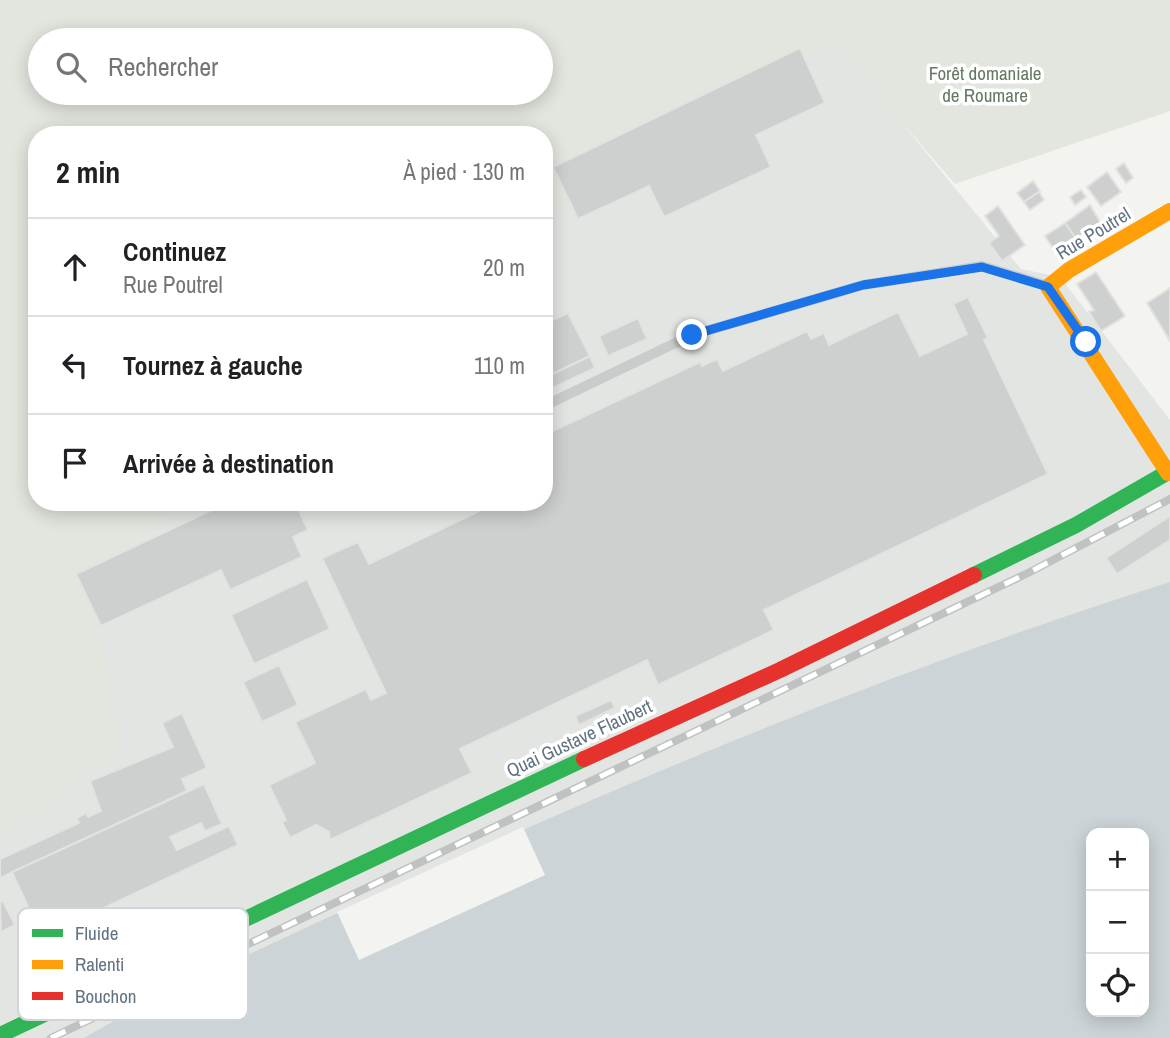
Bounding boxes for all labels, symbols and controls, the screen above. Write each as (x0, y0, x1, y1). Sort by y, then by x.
search box (28, 28, 553, 105)
icon: search (52, 48, 90, 86)
text: Rechercher (108, 49, 218, 84)
park label: Forêt domaniale de Roumare (929, 60, 1041, 108)
text: 2 min (56, 152, 120, 192)
text: À pied · 130 m (403, 156, 525, 187)
street label: Rue Poutrel (1051, 201, 1135, 265)
text: Continuez (123, 234, 226, 269)
icon: ahead (56, 248, 94, 286)
text: 20 m (483, 252, 525, 283)
text: Rue Poutrel (123, 269, 223, 300)
route end (676, 319, 707, 350)
route start (1070, 326, 1101, 357)
icon: left (56, 346, 94, 384)
text: Tournez à gauche (123, 348, 303, 383)
text: 110 m (474, 350, 525, 381)
icon: arrive (56, 444, 94, 482)
text: Arrivée à destination (123, 446, 334, 481)
street label: Quai Gustave Flaubert (502, 693, 657, 783)
map controls (1086, 828, 1149, 1017)
button: + (1086, 828, 1149, 891)
button: − (1086, 891, 1149, 954)
legend (18, 908, 248, 1020)
text: Fluide (75, 920, 118, 946)
text: Ralenti (75, 951, 124, 977)
button: locate (1086, 954, 1149, 1017)
text: Bouchon (75, 983, 137, 1009)

